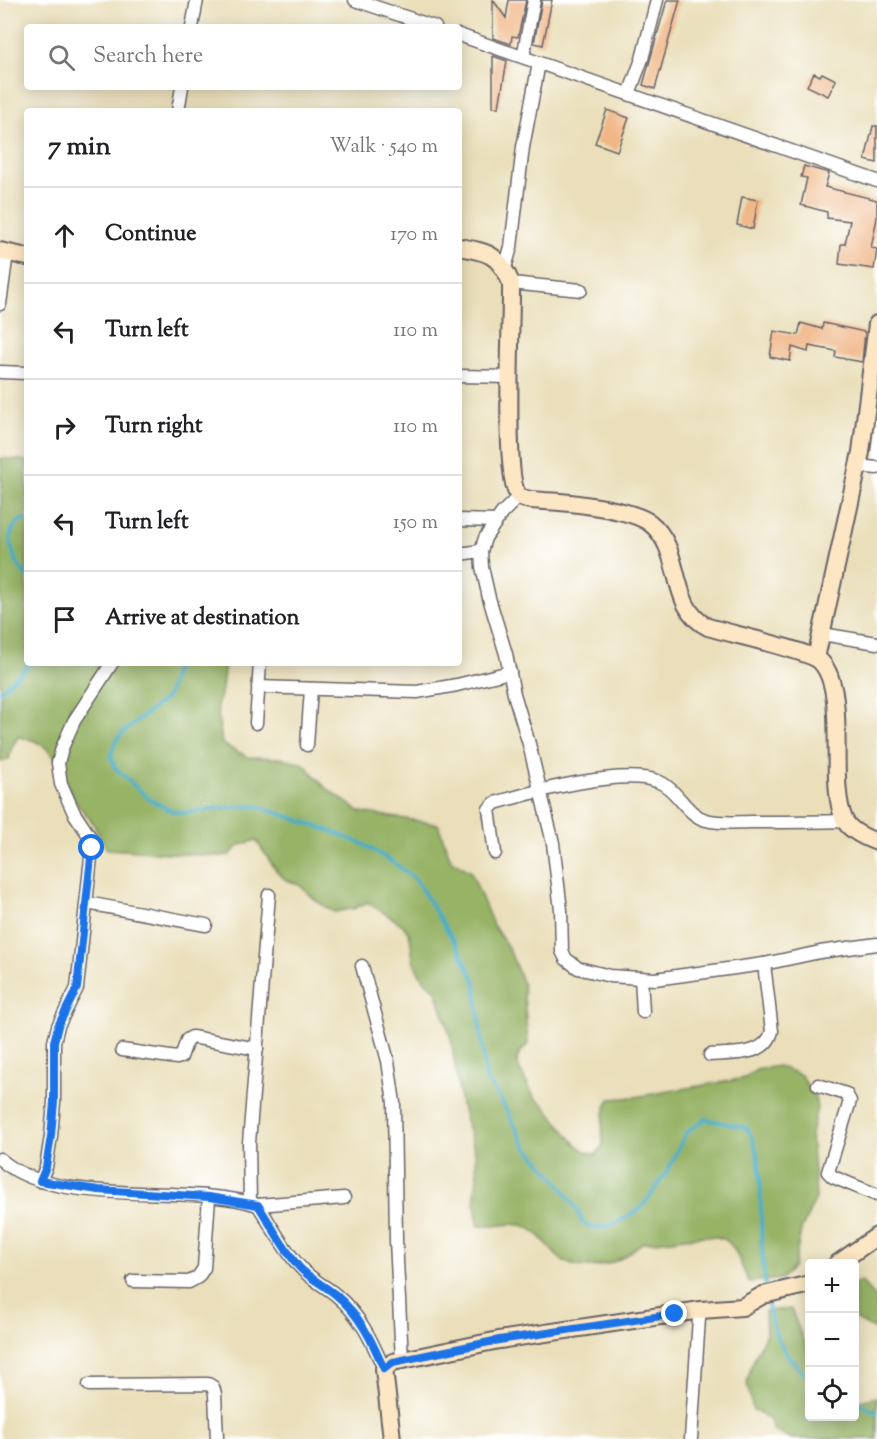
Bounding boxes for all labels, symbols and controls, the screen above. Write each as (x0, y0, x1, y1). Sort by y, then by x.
search box (24, 24, 462, 90)
icon: search (45, 41, 78, 74)
text: Search here (93, 41, 203, 73)
text: 7 min (48, 129, 111, 166)
text: Walk · 540 m (329, 133, 438, 162)
icon: ahead (48, 219, 81, 252)
text: Continue (105, 219, 196, 251)
text: 170 m (390, 221, 438, 250)
icon: left (48, 315, 81, 348)
text: Turn left (105, 315, 188, 347)
text: 110 m (393, 317, 438, 346)
icon: right (48, 411, 81, 444)
text: Turn right (105, 411, 202, 443)
text: 110 m (393, 413, 438, 442)
icon: left (48, 507, 81, 540)
text: Turn left (105, 507, 188, 539)
text: 150 m (393, 509, 438, 538)
icon: arrive (48, 603, 81, 636)
text: Arrive at destination (105, 603, 300, 635)
route start (78, 834, 104, 860)
map controls (805, 1259, 859, 1421)
button: + (805, 1259, 859, 1313)
route end (661, 1300, 687, 1326)
button: − (805, 1313, 859, 1367)
button: locate (805, 1367, 859, 1421)

